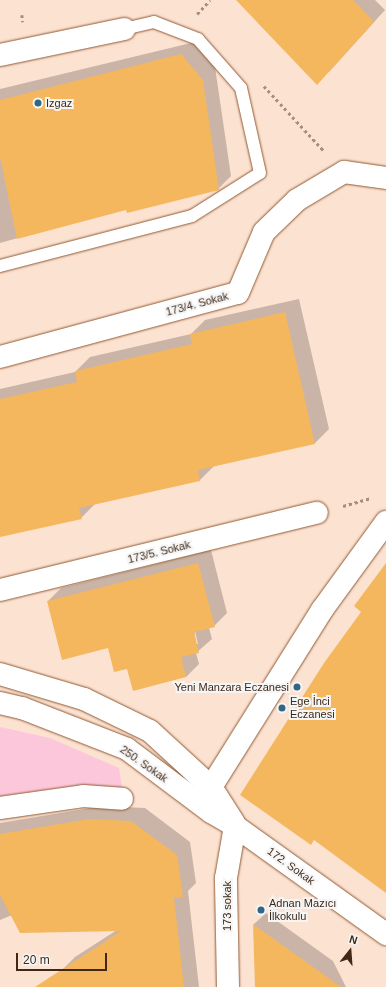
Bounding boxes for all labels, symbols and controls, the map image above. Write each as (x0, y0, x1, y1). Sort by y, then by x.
place label: Izgaz (46, 96, 72, 110)
marker: Izgaz (33, 98, 43, 108)
street label: 173/4. Sokak (164, 289, 230, 319)
street label: 173/5. Sokak (126, 538, 192, 566)
place label: Yeni Manzara Eczanesi (174, 680, 289, 694)
marker: Yeni Manzara Eczanesi (292, 682, 302, 692)
place label: Ege İnci Eczanesi (290, 695, 335, 721)
marker: Ege İnci Eczanesi (277, 703, 287, 713)
street label: 250. Sokak (118, 743, 170, 785)
street label: 172. Sokak (265, 844, 317, 888)
street label: 173 sokak (220, 881, 234, 931)
place label: Adnan Mazıcı İlkokulu (269, 897, 336, 923)
marker: Adnan Mazıcı İlkokulu (256, 905, 266, 915)
north arrow (330, 931, 370, 971)
text: N (348, 933, 359, 946)
scale bar (18, 945, 109, 971)
text: 20 m (23, 953, 50, 967)

